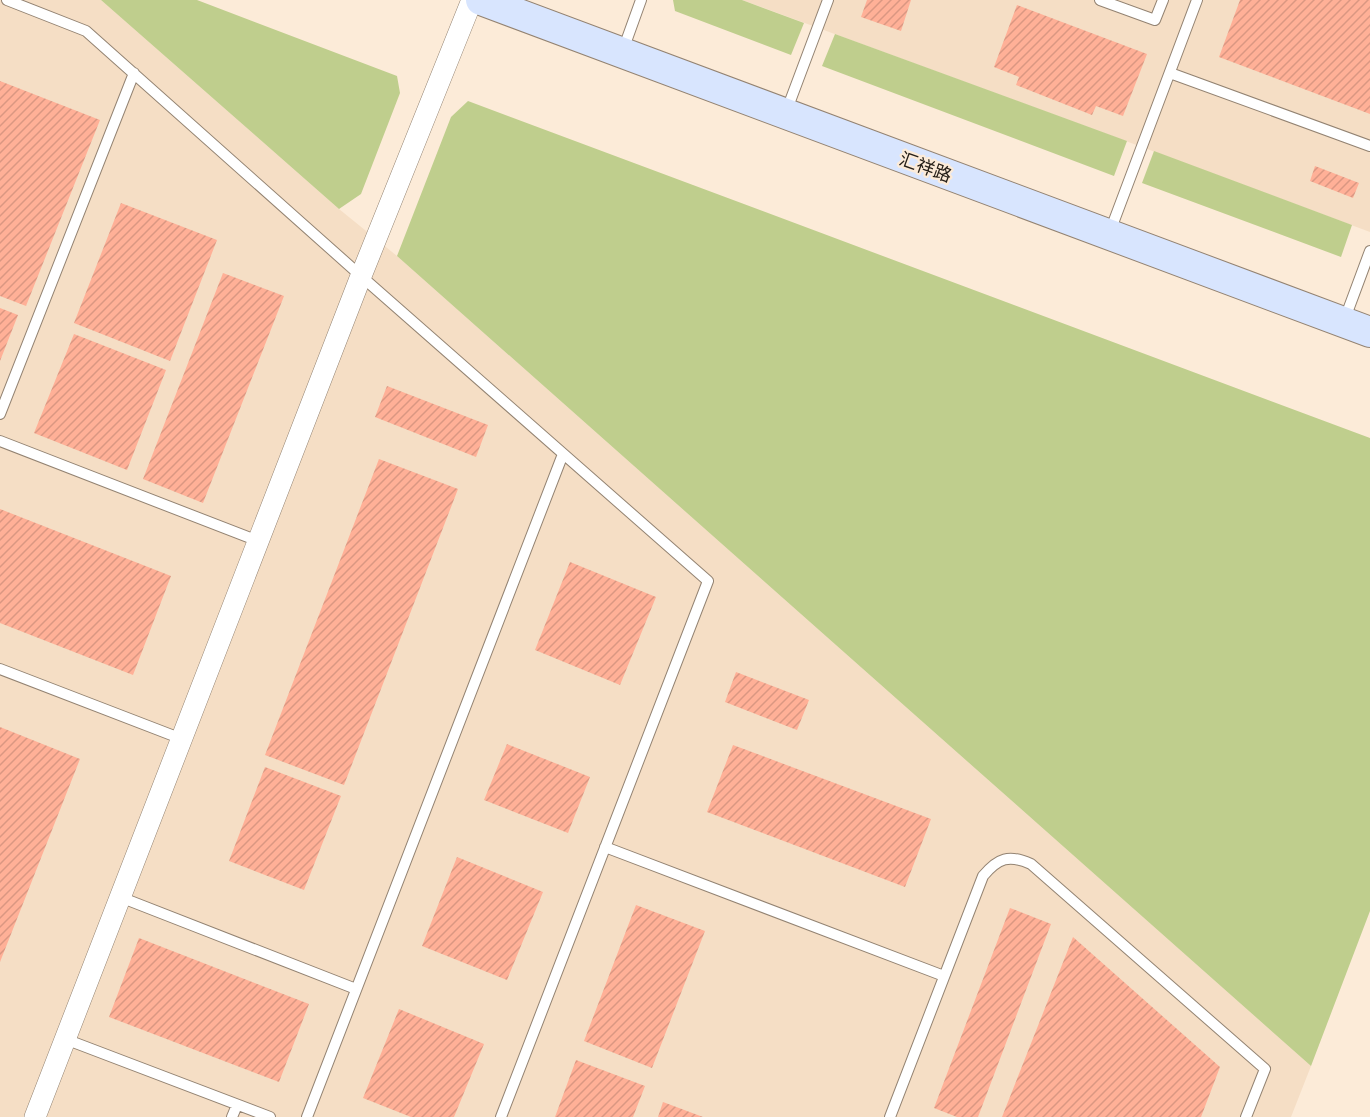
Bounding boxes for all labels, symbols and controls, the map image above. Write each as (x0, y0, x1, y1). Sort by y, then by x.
street label: 汇祥路 (896, 144, 956, 188)

